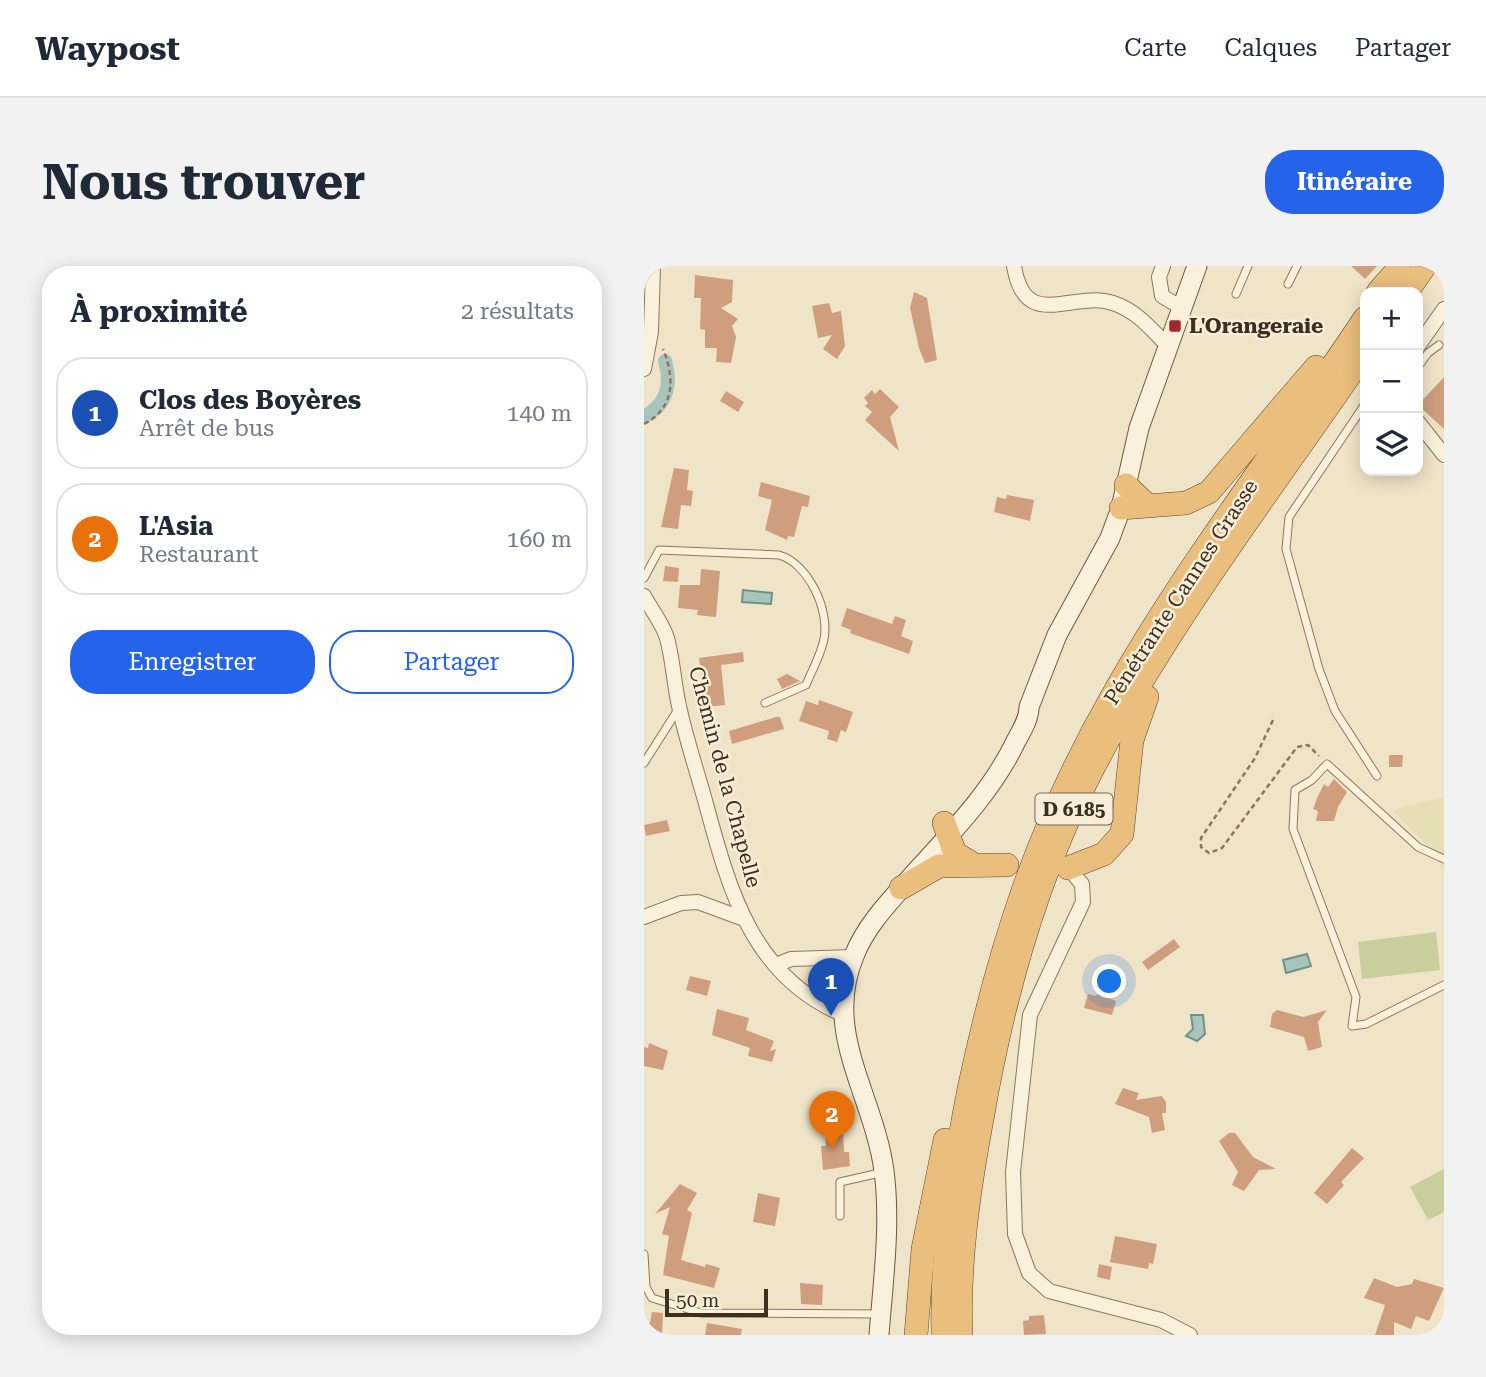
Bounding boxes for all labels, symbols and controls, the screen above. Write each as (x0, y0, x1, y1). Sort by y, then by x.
text: Waypost (35, 29, 180, 68)
text: Carte (1124, 34, 1187, 62)
text: Calques (1225, 34, 1317, 62)
text: Partager (1355, 34, 1451, 62)
button: Itinéraire (1265, 150, 1444, 214)
text: Nous trouver (42, 154, 366, 211)
map controls (1360, 287, 1423, 476)
button: + (1360, 287, 1423, 350)
text: À proximité (70, 294, 248, 329)
text: 2 résultats (461, 298, 574, 325)
place label: L'Orangeraie (1189, 314, 1323, 338)
marker: L'Orangeraie (1167, 318, 1183, 334)
button: − (1360, 350, 1423, 413)
text: Clos des Boyères (139, 385, 361, 415)
text: 1 (89, 400, 101, 427)
text: 140 m (507, 400, 572, 427)
button: layers (1360, 413, 1423, 476)
text: Arrêt de bus (139, 415, 274, 442)
street label: Pénétrante Cannes Grasse (1099, 475, 1263, 709)
text: L'Asia (139, 511, 213, 541)
text: 2 (89, 526, 101, 553)
text: 160 m (507, 526, 572, 553)
text: Restaurant (139, 541, 258, 568)
button: Enregistrer (70, 630, 315, 694)
button: Partager (329, 630, 574, 694)
street label: Chemin de la Chapelle (684, 664, 766, 890)
road number: D 6185 (1036, 794, 1112, 824)
pin: 1 (808, 958, 854, 1016)
your location (1092, 964, 1126, 998)
pin: 2 (809, 1091, 855, 1149)
scale bar (665, 1286, 768, 1318)
text: 50 m (676, 1289, 719, 1312)

